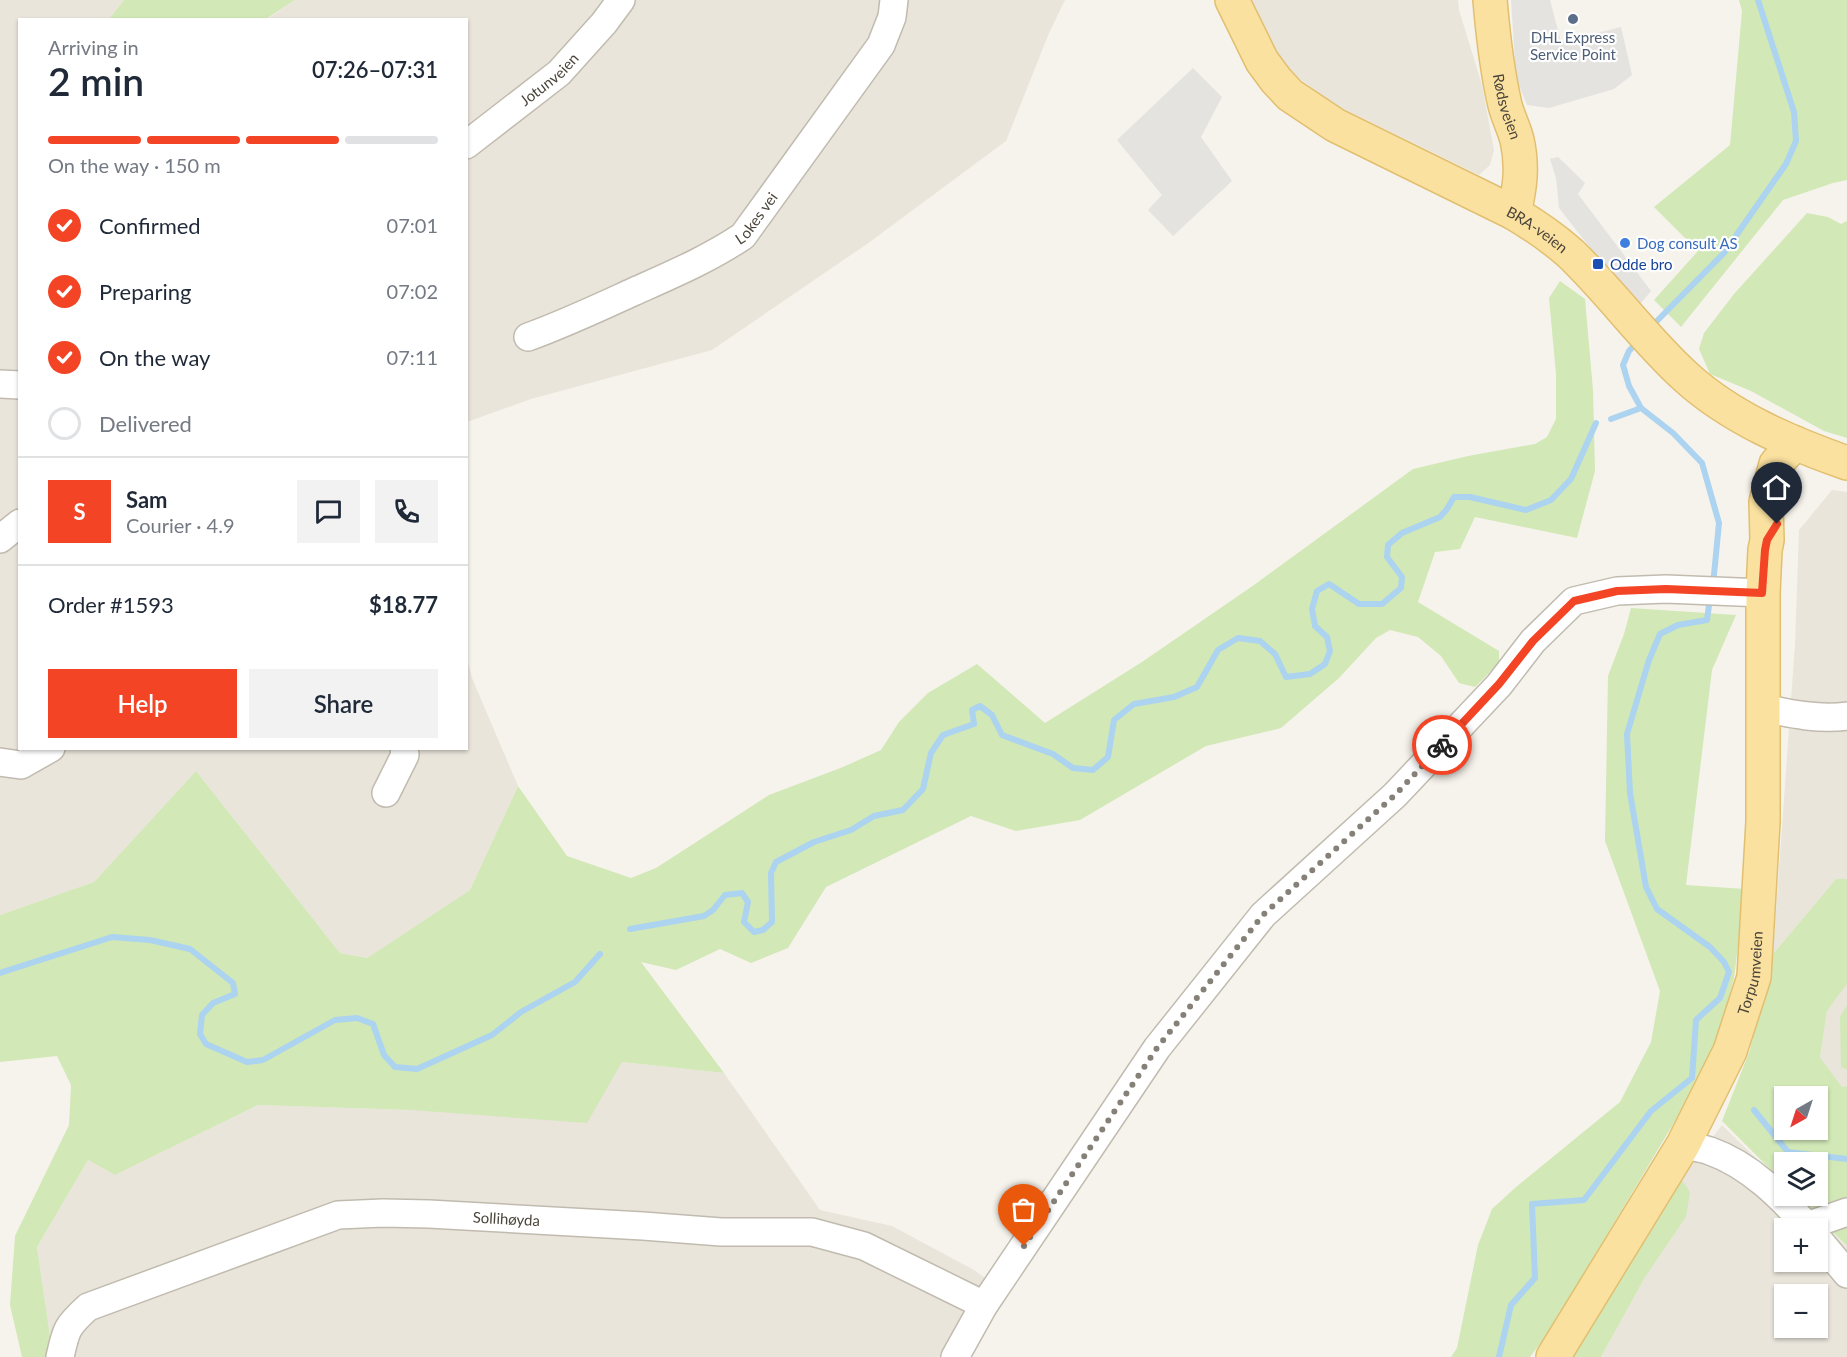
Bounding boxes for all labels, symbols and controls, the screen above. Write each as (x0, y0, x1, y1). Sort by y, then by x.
marker: DHL Express Service Point (1566, 12, 1580, 26)
place label: DHL Express Service Point (1530, 28, 1617, 63)
text: Arriving in (48, 35, 139, 59)
street label: Jotunveien (516, 49, 582, 109)
text: 07:26–07:31 (312, 56, 438, 83)
text: 2 min (48, 58, 144, 104)
street label: Rødsveien (1490, 72, 1525, 141)
text: On the way · 150 m (48, 153, 221, 177)
street label: Lokes vei (732, 189, 781, 248)
street label: BRA-veien (1504, 202, 1572, 256)
icon: check (48, 209, 81, 242)
text: Confirmed (99, 212, 201, 239)
text: 07:01 (387, 213, 438, 237)
place label: Dog consult AS (1637, 234, 1738, 252)
marker: Dog consult AS (1618, 236, 1632, 250)
place label: Odde bro (1610, 255, 1673, 273)
marker: Odde bro (1591, 257, 1605, 271)
icon: check (48, 275, 81, 308)
text: Preparing (99, 278, 191, 305)
text: 07:02 (387, 279, 438, 303)
icon: check (48, 341, 81, 374)
text: On the way (99, 344, 210, 371)
text: 07:11 (387, 345, 438, 369)
text: Delivered (99, 410, 192, 437)
pin (1751, 462, 1802, 524)
icon: home (1760, 471, 1793, 504)
button: chat (297, 480, 360, 543)
button: phone (375, 480, 438, 543)
text: Sam (126, 486, 168, 513)
text: S (73, 498, 86, 525)
text: Courier · 4.9 (126, 513, 235, 537)
text: Order #1593 (48, 591, 174, 618)
text: $18.77 (369, 591, 438, 618)
button: Help (48, 669, 237, 738)
button: Share (249, 669, 438, 738)
courier (1412, 715, 1472, 775)
icon: bike (1426, 729, 1459, 762)
street label: Torpumveien (1733, 930, 1766, 1017)
north arrow (1774, 1086, 1828, 1140)
map controls (1774, 1086, 1828, 1338)
button: layers (1774, 1152, 1828, 1206)
pin (998, 1184, 1049, 1246)
icon: bag (1007, 1193, 1040, 1226)
street label: Sollihøyda (472, 1207, 541, 1229)
button: + (1774, 1218, 1828, 1272)
button: − (1774, 1284, 1828, 1338)

